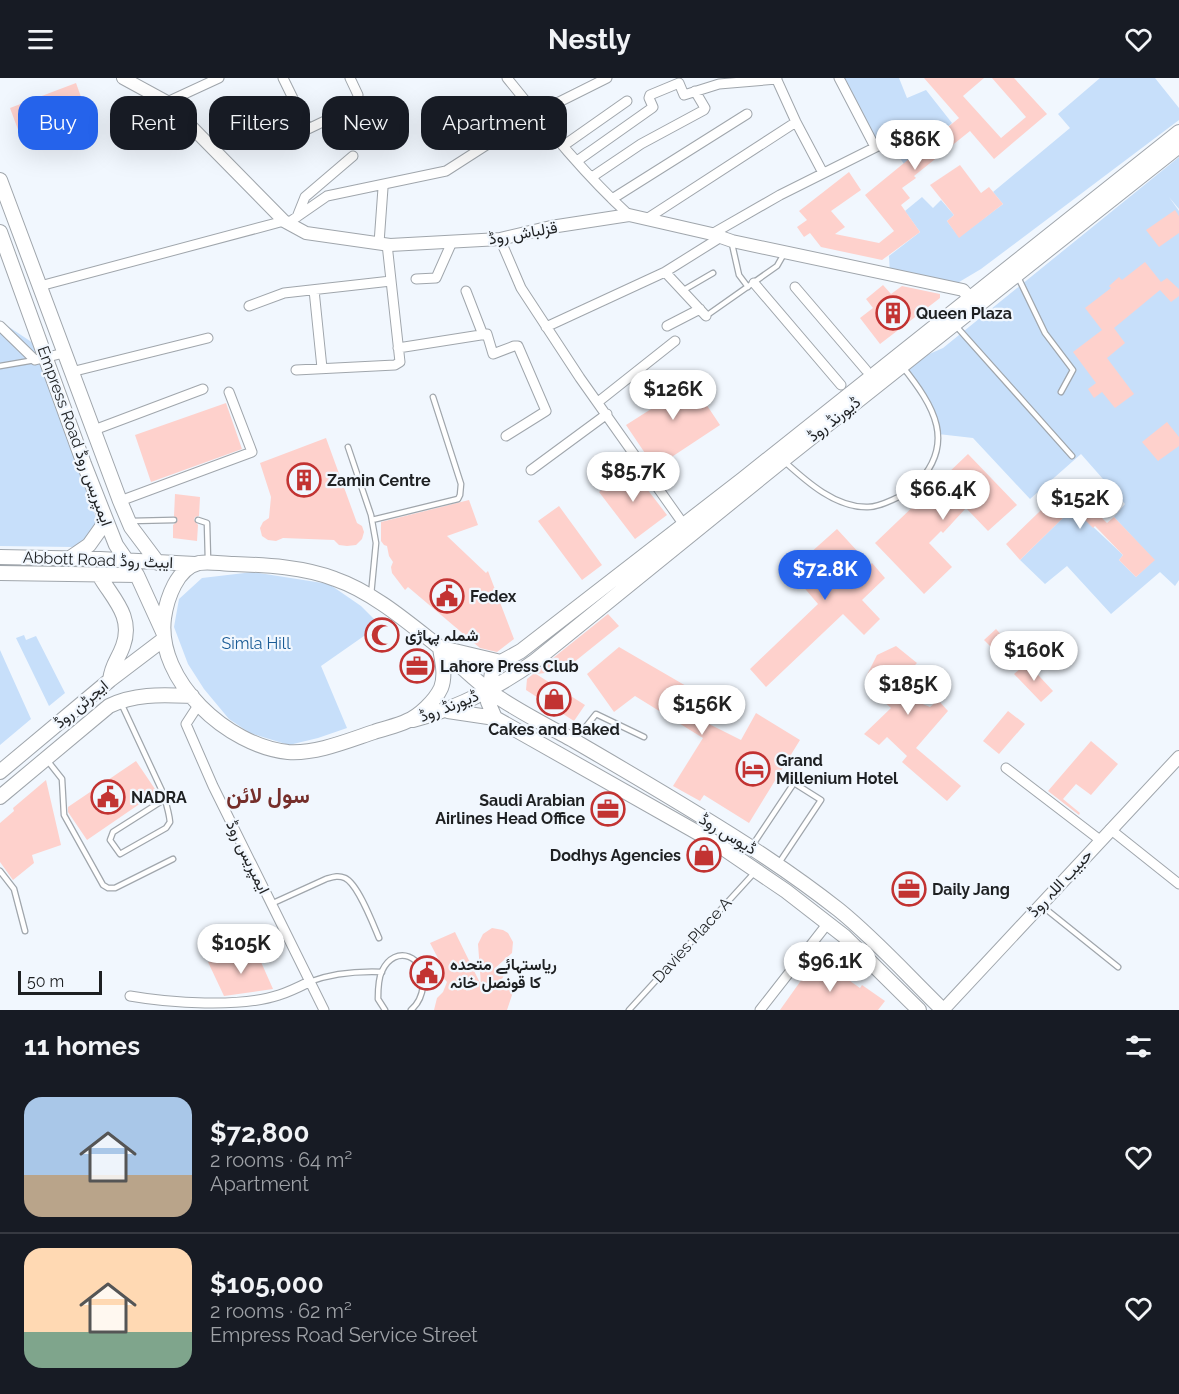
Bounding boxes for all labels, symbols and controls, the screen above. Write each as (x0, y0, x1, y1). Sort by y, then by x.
icon: menu (24, 23, 57, 56)
icon: heart (1122, 23, 1155, 56)
text: Nestly (548, 24, 631, 55)
chip: Buy (18, 96, 98, 150)
chip: Rent (110, 96, 197, 150)
chip: Filters (209, 96, 310, 150)
chip: New (322, 96, 409, 150)
chip: Apartment (421, 96, 567, 150)
pin: $86K (879, 120, 951, 171)
text: $86K (890, 127, 940, 151)
street label: قزلباش روڈ (487, 218, 559, 249)
building icon: Queen Plaza (875, 295, 911, 331)
place label: Queen Plaza (916, 304, 1012, 323)
street label: Empress Road ایمپریس روڈ (32, 343, 116, 529)
pin: $126K (631, 370, 715, 421)
text: $126K (643, 377, 703, 401)
street label: ڈیورنڈ روڈ (804, 392, 865, 446)
pin: $85.7K (584, 452, 682, 503)
text: $85.7K (601, 459, 665, 483)
building icon: Zamin Centre (286, 462, 322, 498)
pin: $66.4K (894, 470, 992, 521)
place label: Zamin Centre (327, 471, 431, 490)
text: $66.4K (910, 477, 976, 501)
pin: $152K (1038, 479, 1122, 530)
text: $152K (1051, 486, 1109, 510)
street label: Abbott Road ایبٹ روڈ (22, 548, 173, 573)
pin: $72.8K (776, 550, 874, 601)
text: $72.8K (792, 557, 858, 581)
public building icon: Fedex (429, 578, 465, 614)
place label: Fedex (470, 587, 517, 606)
mosque icon: شملہ پہاڑی (364, 617, 400, 653)
place label: شملہ پہاڑی (405, 626, 479, 647)
pin: $160K (992, 631, 1076, 682)
park label: Simla Hill (221, 634, 291, 653)
text: $160K (1004, 638, 1064, 662)
office icon: Lahore Press Club (399, 648, 435, 684)
place label: Lahore Press Club (440, 657, 579, 676)
pin: $185K (866, 665, 950, 716)
text: $185K (878, 672, 938, 696)
street label: ایجرٹن روڈ (50, 676, 113, 733)
shop icon: Cakes and Baked (536, 681, 572, 717)
pin: $156K (660, 685, 744, 736)
street label: ڈیورنڈ روڈ (417, 686, 482, 727)
text: $156K (672, 692, 732, 716)
place label: Cakes and Baked (488, 720, 620, 739)
hotel icon: Grand Millenium Hotel (735, 751, 771, 787)
place label: Grand Millenium Hotel (776, 751, 899, 788)
public building icon: NADRA (90, 779, 126, 815)
district label: سول لائن (226, 782, 310, 809)
place label: NADRA (131, 788, 187, 807)
place label: Saudi Arabian Airlines Head Office (435, 791, 585, 828)
office icon: Saudi Arabian Airlines Head Office (590, 791, 626, 827)
street label: ڈیوس روڈ (695, 809, 760, 859)
street label: ایمپریس روڈ (220, 817, 274, 898)
shop icon: Dodhys Agencies (686, 837, 722, 873)
street label: حبیب اللہ روڈ (1024, 845, 1097, 922)
place label: Dodhys Agencies (550, 846, 681, 865)
office icon: Daily Jang (891, 871, 927, 907)
place label: Daily Jang (932, 880, 1010, 899)
street label: Davies Place A (649, 893, 736, 987)
pin: $105K (199, 924, 283, 975)
text: $105K (211, 931, 271, 955)
pin: $96.1K (781, 942, 879, 993)
text: $96.1K (798, 949, 862, 973)
public building icon: ریاستہائے متحدہ کا قونصل خانہ (409, 955, 445, 991)
place label: ریاستہائے متحدہ کا قونصل خانہ (450, 955, 557, 993)
scale bar (18, 968, 102, 996)
text: 50 m (27, 972, 64, 991)
icon: filters (1122, 1030, 1155, 1063)
text: 11 homes (24, 1031, 140, 1061)
text: $72,800 (210, 1118, 309, 1148)
icon: home (72, 1121, 144, 1193)
icon: heart (1122, 1141, 1155, 1174)
text: 2 rooms · 64 m² (210, 1148, 352, 1172)
text: Apartment (210, 1172, 309, 1196)
text: $105,000 (210, 1269, 324, 1299)
icon: home (72, 1272, 144, 1344)
icon: heart (1122, 1292, 1155, 1325)
text: 2 rooms · 62 m² (210, 1299, 352, 1323)
text: Empress Road Service Street (210, 1323, 478, 1347)

